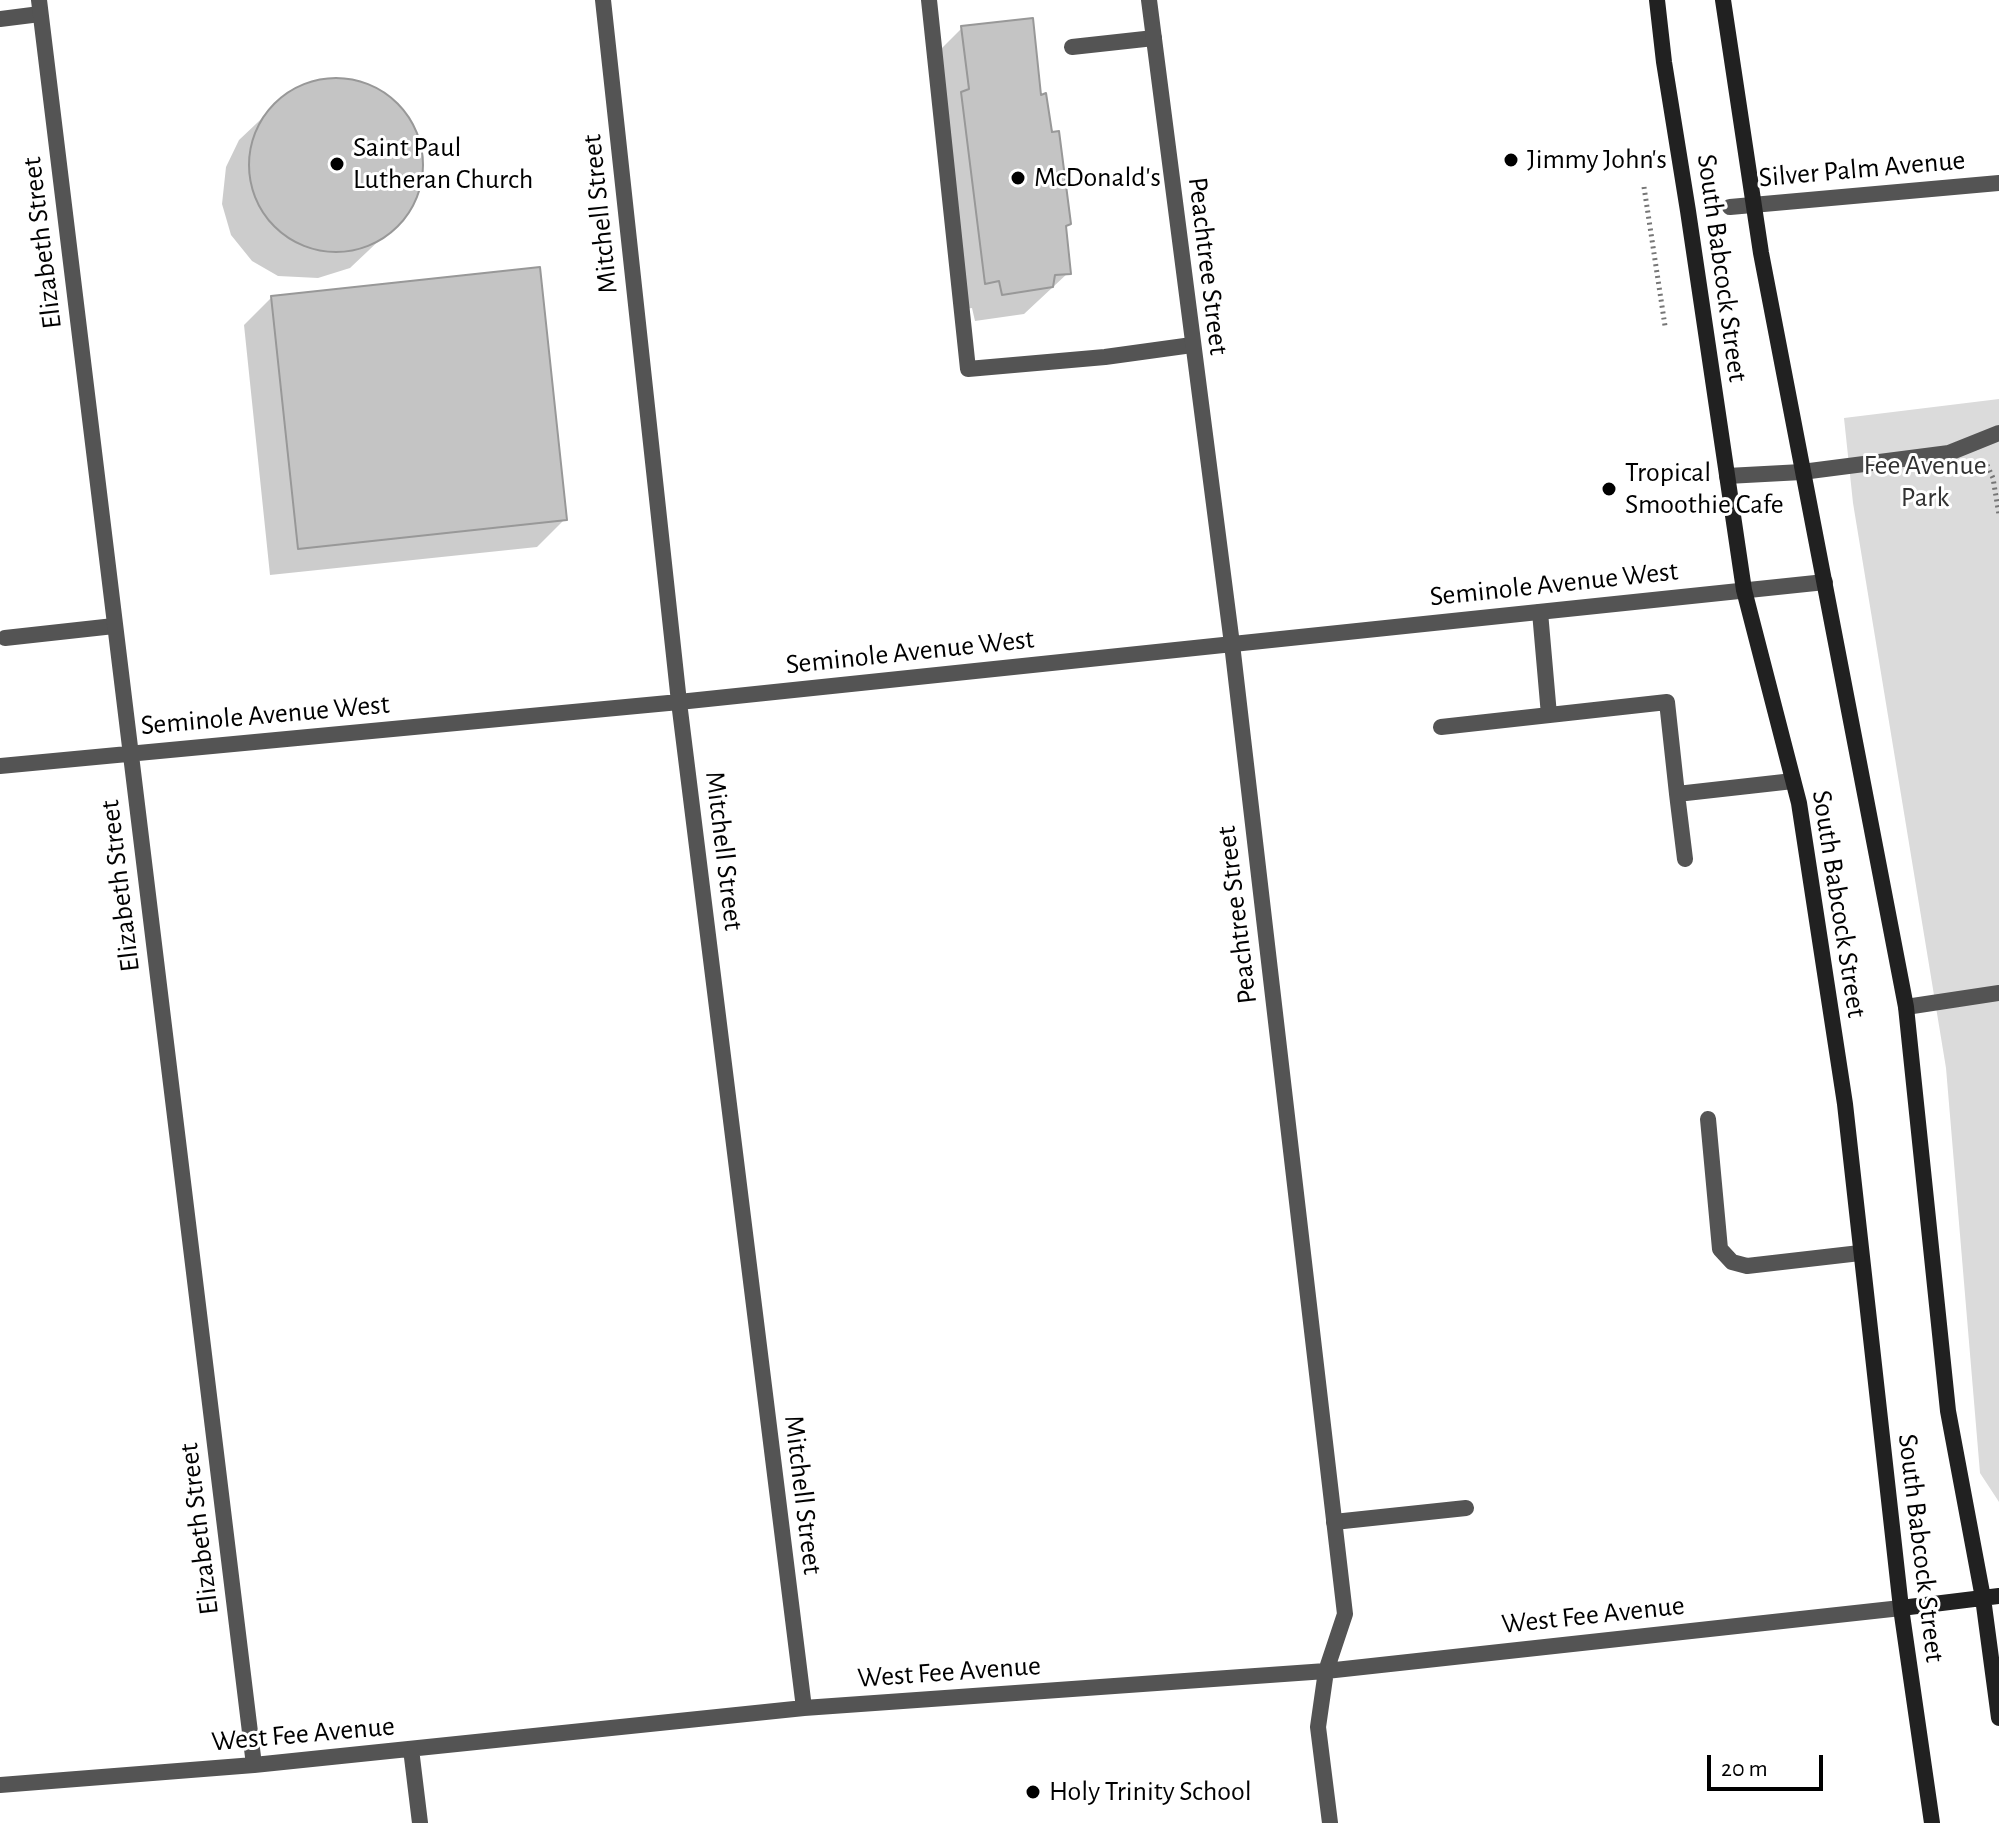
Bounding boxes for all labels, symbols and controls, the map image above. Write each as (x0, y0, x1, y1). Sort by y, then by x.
place label: Saint Paul Lutheran Church (353, 131, 533, 197)
street label: Mitchell Street (575, 133, 625, 295)
place label: Jimmy John's (1527, 143, 1667, 177)
street label: Silver Palm Avenue (1757, 143, 1967, 195)
marker: Jimmy John's (1502, 151, 1520, 169)
street label: South Babcock Street (1689, 152, 1755, 384)
street label: Elizabeth Street (15, 155, 69, 331)
marker: Saint Paul Lutheran Church (328, 155, 346, 173)
place label: McDonald's (1034, 161, 1161, 195)
marker: McDonald's (1009, 169, 1027, 187)
street label: Peachtree Street (1180, 175, 1236, 357)
park label: Fee Avenue Park (1863, 449, 1987, 515)
place label: Tropical Smoothie Cafe (1625, 456, 1784, 522)
marker: Tropical Smoothie Cafe (1600, 480, 1618, 498)
street label: Seminole Avenue West (1428, 554, 1680, 614)
street label: Seminole Avenue West (784, 622, 1036, 682)
street label: Seminole Avenue West (139, 687, 391, 743)
street label: Mitchell Street (698, 770, 750, 932)
street label: South Babcock Street (1804, 788, 1874, 1020)
street label: Elizabeth Street (93, 798, 147, 974)
street label: Peachtree Street (1209, 824, 1265, 1006)
street label: Mitchell Street (777, 1414, 829, 1576)
street label: South Babcock Street (1890, 1432, 1952, 1664)
street label: Elizabeth Street (172, 1441, 226, 1617)
street label: West Fee Avenue (1500, 1589, 1686, 1641)
street label: West Fee Avenue (856, 1649, 1042, 1695)
street label: West Fee Avenue (210, 1709, 396, 1759)
scale bar (1711, 1739, 1827, 1789)
text: 20 m (1721, 1757, 1768, 1781)
place label: Holy Trinity School (1049, 1775, 1252, 1809)
marker: Holy Trinity School (1024, 1783, 1042, 1801)

